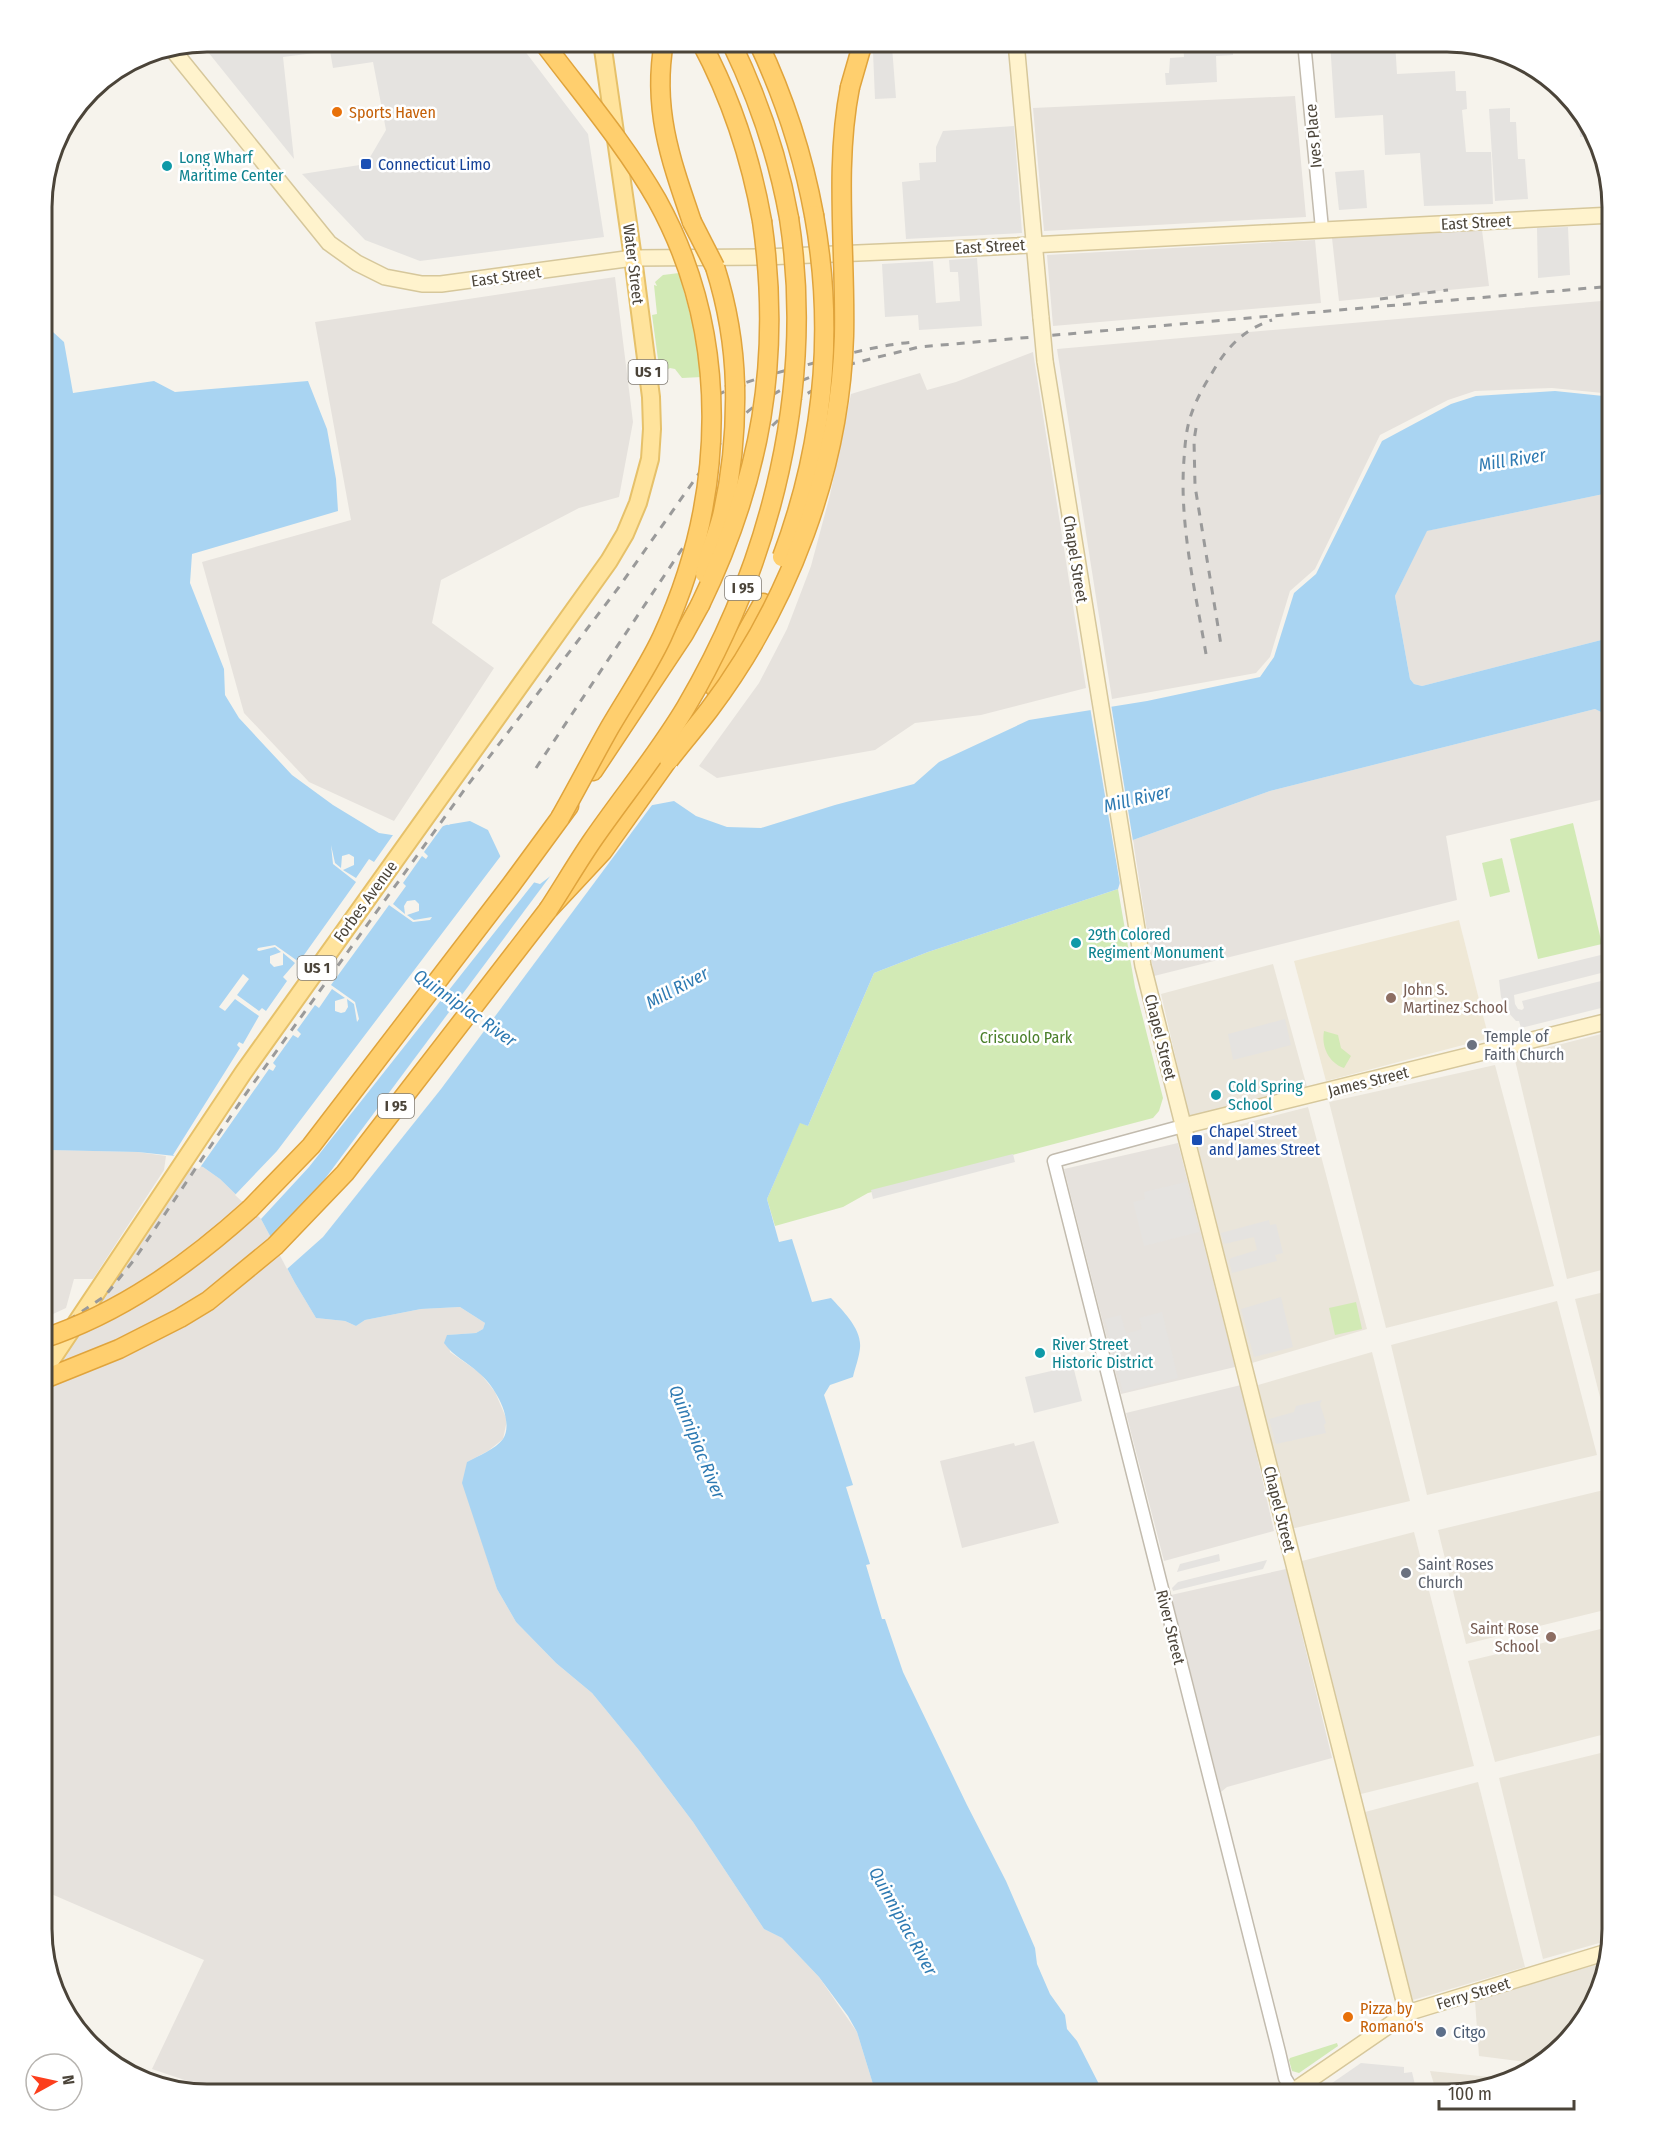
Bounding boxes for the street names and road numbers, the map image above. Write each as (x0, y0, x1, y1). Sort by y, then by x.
street label: Ives Place (1301, 103, 1326, 169)
street label: East Street (1440, 211, 1512, 234)
street label: Water Street (619, 223, 648, 306)
street label: East Street (954, 235, 1026, 258)
street label: East Street (470, 262, 543, 291)
road number: US 1 (628, 360, 668, 384)
street label: Chapel Street (1059, 514, 1092, 605)
road number: I 95 (725, 576, 761, 600)
street label: Forbes Avenue (330, 857, 401, 946)
road number: US 1 (298, 956, 336, 980)
street label: Chapel Street (1141, 992, 1181, 1083)
street label: James Street (1326, 1062, 1411, 1101)
road number: I 95 (378, 1094, 414, 1118)
street label: Chapel Street (1260, 1464, 1300, 1555)
street label: River Street (1152, 1588, 1189, 1667)
street label: Ferry Street (1434, 1973, 1513, 2014)

